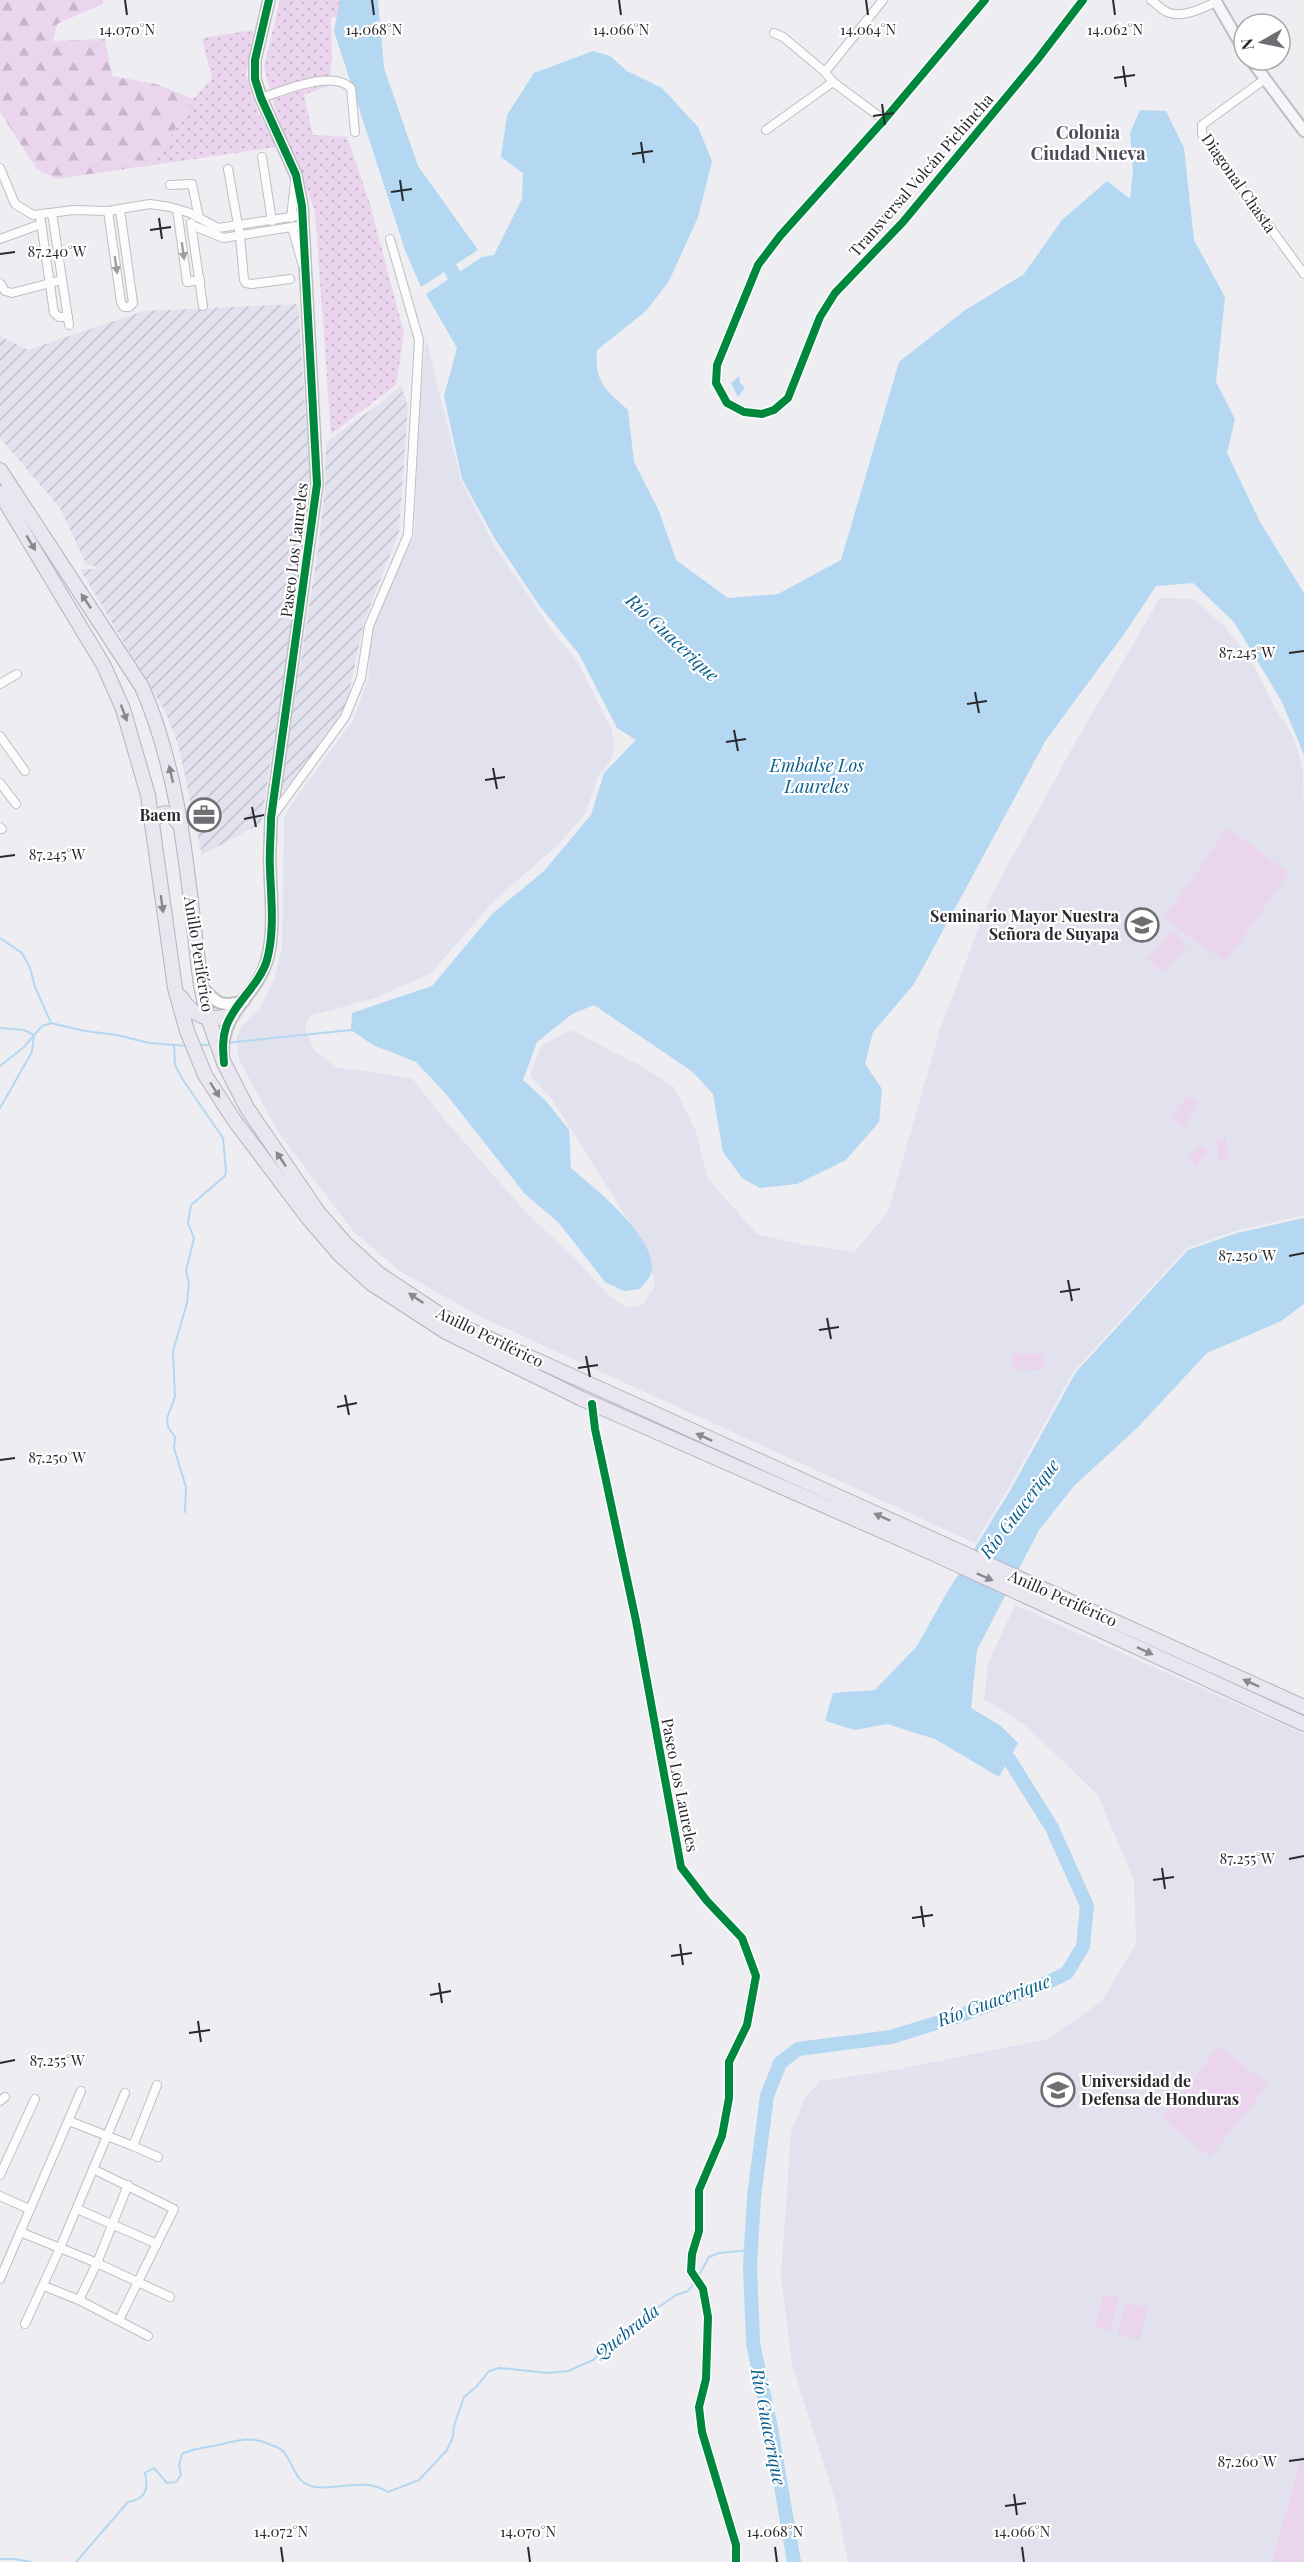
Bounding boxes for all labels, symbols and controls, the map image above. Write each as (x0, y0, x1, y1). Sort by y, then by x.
north arrow (1232, 12, 1292, 72)
text: 14.070°N (99, 19, 155, 39)
text: 14.068°N (346, 19, 403, 39)
text: 14.066°N (593, 19, 650, 39)
text: 14.064°N (840, 19, 896, 39)
text: 14.062°N (1087, 19, 1143, 39)
text: N (1235, 37, 1258, 52)
street label: Transversal Volcán Pichincha (844, 89, 997, 261)
district label: Colonia Ciudad Nueva (1030, 120, 1146, 165)
street label: Diagonal Chasta (1197, 129, 1281, 236)
text: 87.240°W (28, 241, 87, 261)
one-way arrow (178, 242, 187, 261)
one-way arrow (111, 255, 120, 274)
street label: Paseo Los Laureles (275, 481, 312, 619)
one-way arrow (25, 535, 36, 551)
water label: Río Guacerique (620, 587, 724, 687)
one-way arrow (80, 593, 92, 609)
text: 87.245°W (1219, 642, 1276, 662)
one-way arrow (120, 705, 130, 723)
water label: Embalse Los Laureles (769, 753, 864, 798)
one-way arrow (166, 764, 175, 783)
office icon: Baem (186, 797, 222, 833)
place label: Baem (140, 804, 182, 825)
text: 87.245°W (29, 844, 86, 864)
street label: Anillo Periférico (180, 894, 219, 1013)
one-way arrow (158, 895, 167, 914)
place label: Seminario Mayor Nuestra Señora de Suyapa (930, 905, 1120, 944)
school or university icon: Seminario Mayor Nuestra Señora de Suyapa (1124, 907, 1160, 943)
one-way arrow (209, 1082, 220, 1098)
one-way arrow (276, 1151, 287, 1167)
text: 87.250°W (1218, 1245, 1276, 1265)
one-way arrow (407, 1292, 424, 1303)
street label: Anillo Periférico (432, 1301, 547, 1372)
one-way arrow (696, 1432, 713, 1441)
text: 87.250°W (28, 1447, 86, 1467)
water label: Río Guacerique (973, 1454, 1065, 1564)
one-way arrow (873, 1513, 890, 1522)
street label: Anillo Periférico (1005, 1564, 1121, 1631)
one-way arrow (977, 1573, 994, 1582)
one-way arrow (1136, 1646, 1154, 1656)
one-way arrow (1242, 1678, 1259, 1687)
street label: Paseo Los Laureles (657, 1716, 704, 1854)
text: 87.255°W (1219, 1848, 1275, 1868)
water label: Río Guacerique (933, 1968, 1054, 2032)
text: 87.255°W (29, 2050, 85, 2070)
place label: Universidad de Defensa de Honduras (1081, 2070, 1239, 2109)
school or university icon: Universidad de Defensa de Honduras (1040, 2072, 1076, 2108)
water label: Quebrada (588, 2298, 664, 2365)
water label: Río Guacerique (746, 2365, 792, 2488)
text: 87.260°W (1217, 2451, 1277, 2471)
text: 14.072°N (254, 2521, 309, 2541)
text: 14.070°N (500, 2521, 556, 2541)
text: 14.068°N (747, 2521, 804, 2541)
text: 14.066°N (994, 2521, 1051, 2541)

